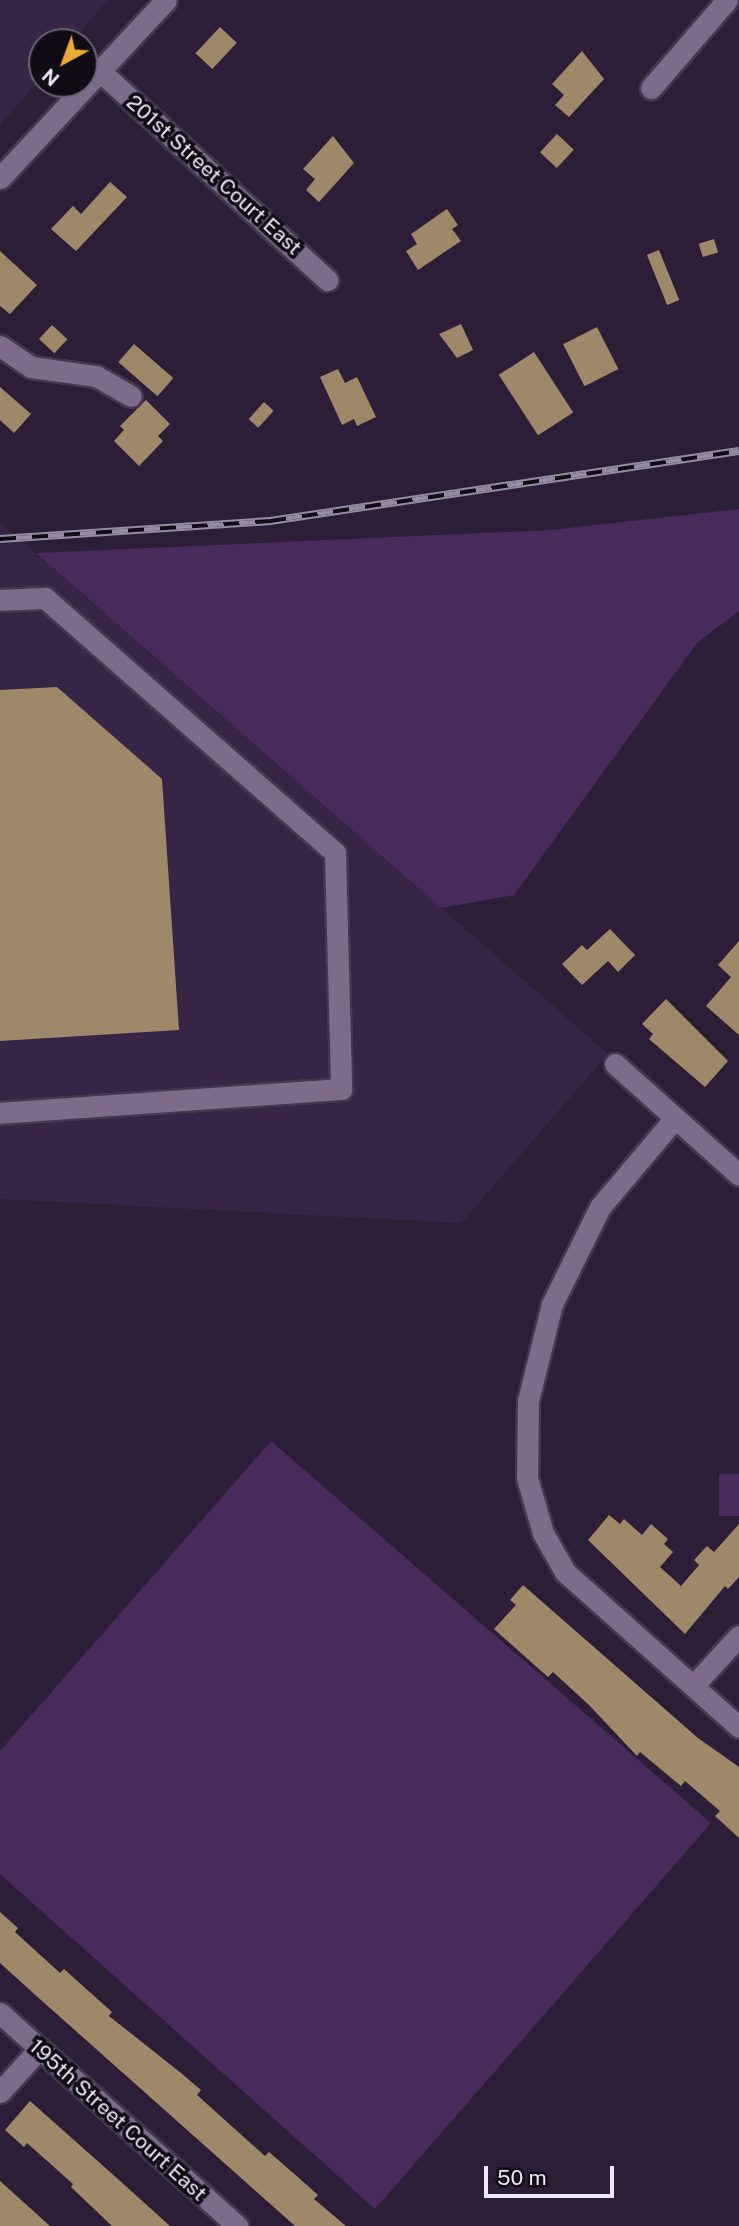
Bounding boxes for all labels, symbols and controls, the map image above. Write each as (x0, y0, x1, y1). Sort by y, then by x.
north arrow (28, 28, 98, 98)
text: N (38, 64, 63, 91)
street label: 201st Street Court East (121, 90, 307, 260)
street label: 195th Street Court East (24, 2034, 212, 2206)
scale bar (487, 2152, 616, 2196)
text: 50 m (497, 2165, 547, 2190)

